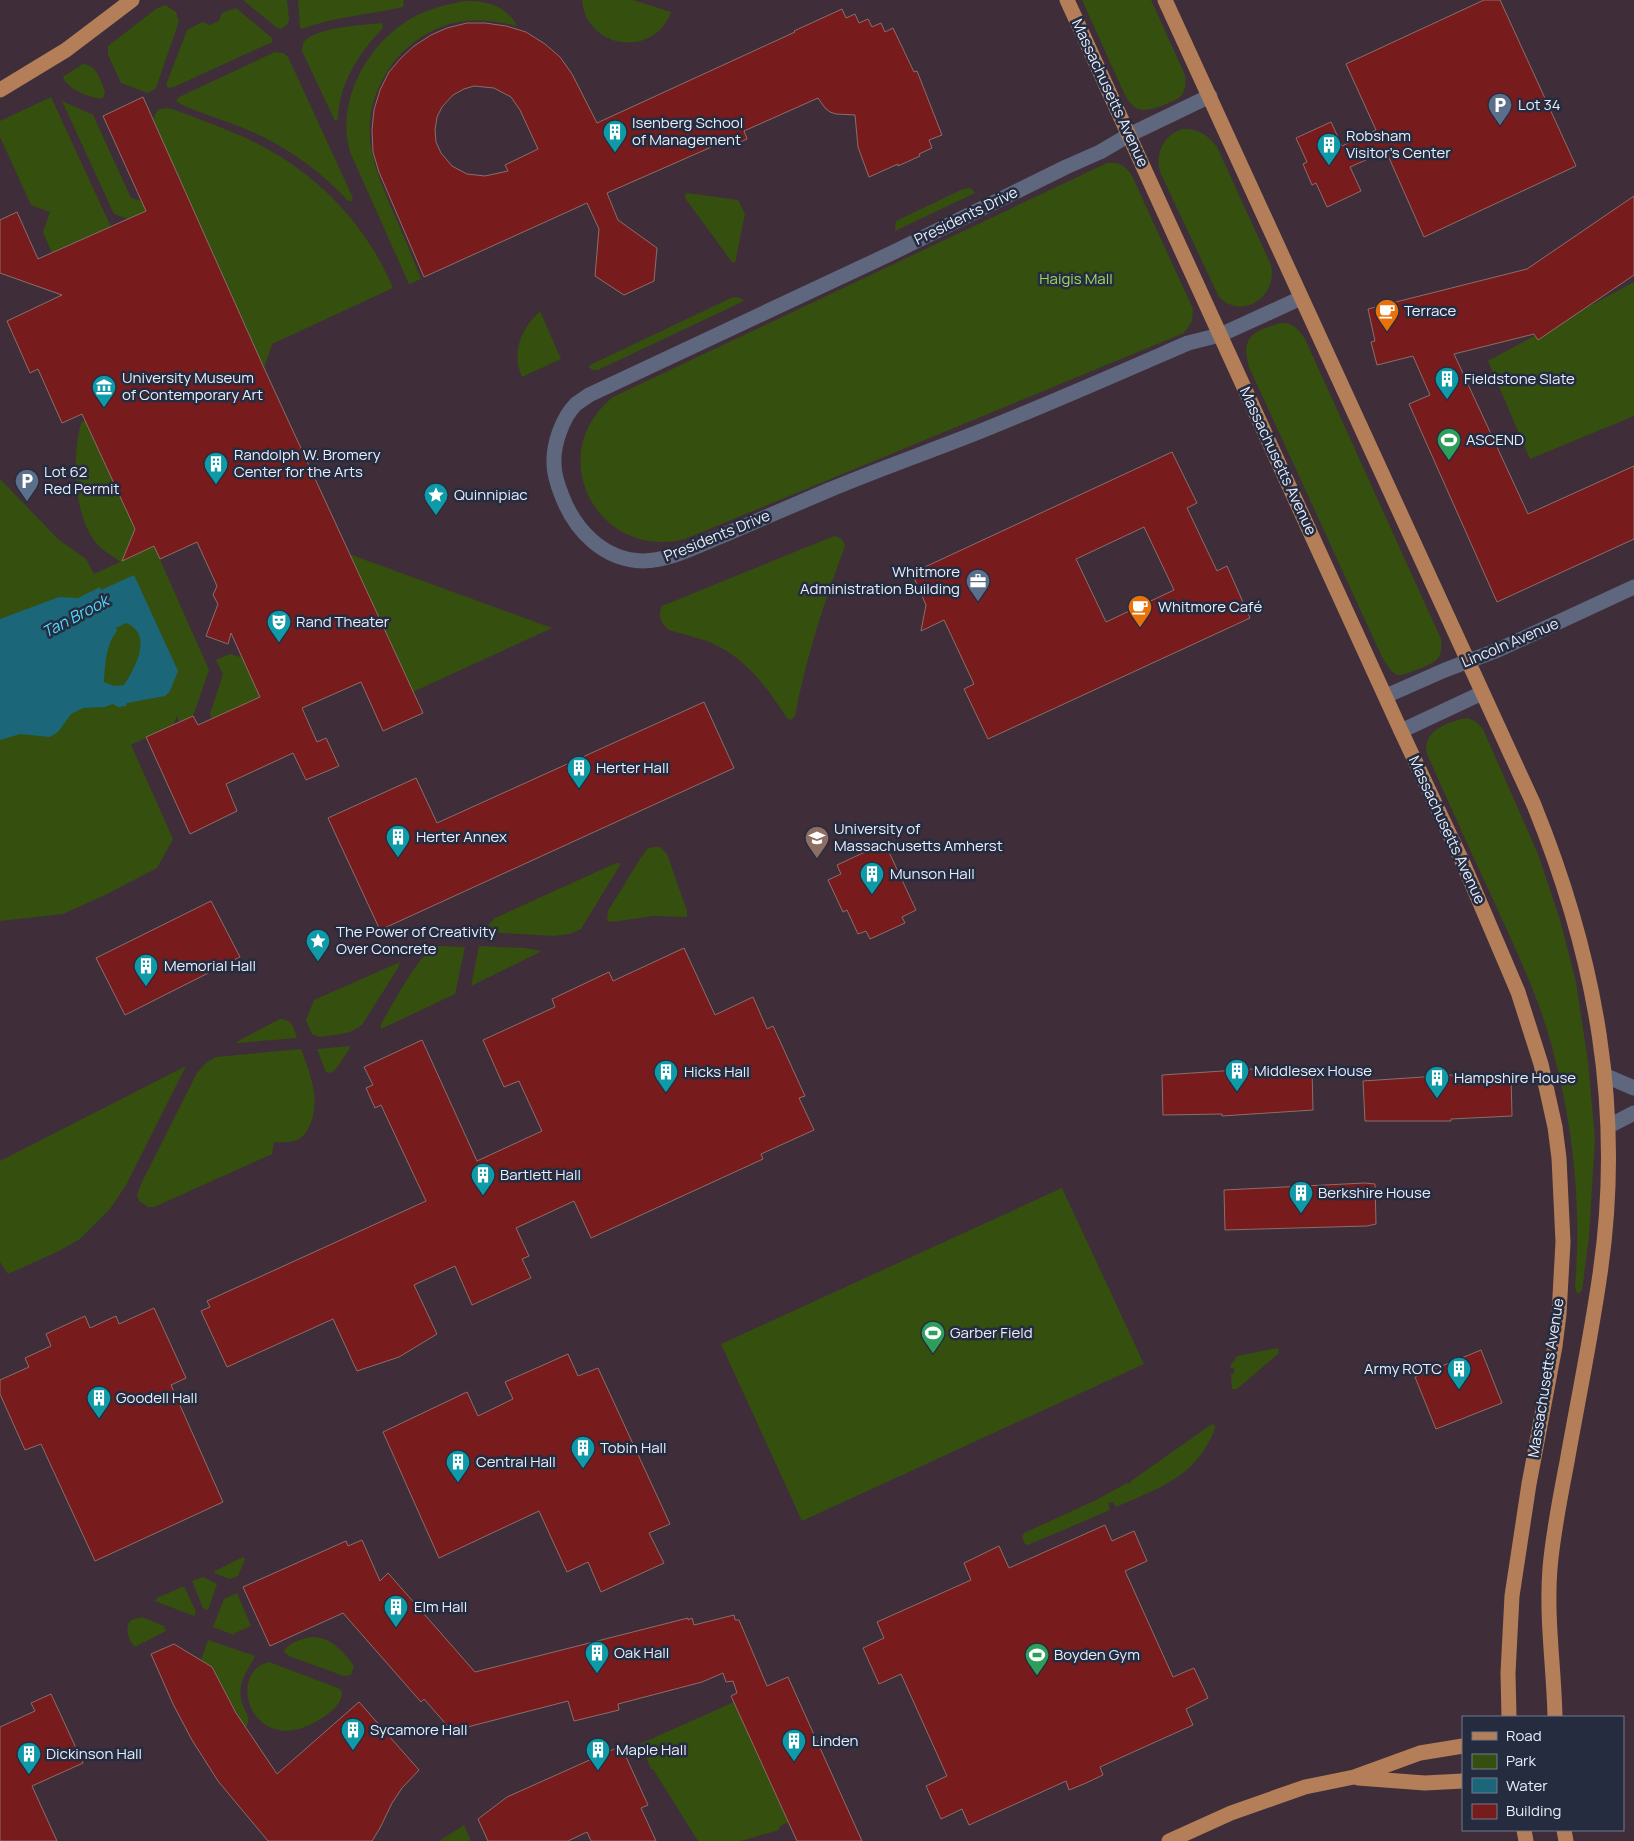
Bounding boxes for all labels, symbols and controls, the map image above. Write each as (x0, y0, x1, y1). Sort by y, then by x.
street label: Massachusetts Avenue (1067, 15, 1154, 170)
parking icon: Lot 34 (1487, 92, 1513, 126)
place label: Lot 34 (1518, 94, 1561, 115)
place label: Isenberg School of Management (632, 112, 743, 150)
building icon: Isenberg School of Management (602, 119, 628, 153)
place label: Robsham Visitor's Center (1346, 125, 1451, 163)
building icon: Robsham Visitor's Center (1316, 132, 1342, 166)
street label: Presidents Drive (911, 181, 1021, 250)
park label: Haigis Mall (1039, 268, 1113, 289)
cafe icon: Terrace (1374, 298, 1400, 332)
place label: Terrace (1404, 300, 1456, 321)
building icon: Fieldstone Slate (1434, 366, 1460, 400)
place label: University Museum of Contemporary Art (122, 367, 263, 405)
place label: Fieldstone Slate (1464, 368, 1575, 389)
museum icon: University Museum of Contemporary Art (91, 374, 117, 408)
street label: Massachusetts Avenue (1235, 383, 1322, 538)
sports icon: ASCEND (1436, 427, 1462, 461)
place label: ASCEND (1466, 429, 1524, 450)
place label: Randolph W. Bromery Center for the Arts (234, 444, 381, 482)
building icon: Randolph W. Bromery Center for the Arts (203, 451, 229, 485)
place label: Lot 62 Red Permit (44, 461, 120, 499)
parking icon: Lot 62 Red Permit (14, 468, 40, 502)
place icon: Quinnipiac (423, 482, 449, 516)
place label: Quinnipiac (454, 484, 528, 505)
street label: Presidents Drive (661, 505, 773, 566)
place label: Whitmore Administration Building (800, 561, 960, 599)
office icon: Whitmore Administration Building (965, 568, 991, 602)
water label: Tan Brook (38, 588, 114, 643)
cafe icon: Whitmore Café (1127, 594, 1153, 628)
place label: Whitmore Café (1158, 596, 1262, 617)
theatre icon: Rand Theater (266, 609, 292, 643)
place label: Rand Theater (296, 611, 390, 632)
street label: Lincoln Avenue (1458, 613, 1562, 672)
street label: Massachusetts Avenue (1404, 752, 1491, 907)
building icon: Herter Hall (566, 755, 592, 789)
place label: Herter Hall (596, 757, 669, 778)
place label: University of Massachusetts Amherst (834, 818, 1003, 856)
building icon: Herter Annex (385, 824, 411, 858)
school or university icon: University of Massachusetts Amherst (804, 825, 830, 859)
place label: Herter Annex (416, 826, 507, 847)
building icon: Munson Hall (859, 861, 885, 895)
place label: Munson Hall (890, 863, 975, 884)
place label: The Power of Creativity Over Concrete (336, 921, 496, 959)
place icon: The Power of Creativity Over Concrete (305, 928, 331, 962)
building icon: Memorial Hall (133, 953, 159, 987)
place label: Memorial Hall (164, 955, 256, 976)
building icon: Middlesex House (1224, 1058, 1250, 1092)
building icon: Hicks Hall (653, 1059, 679, 1093)
place label: Middlesex House (1254, 1060, 1372, 1081)
place label: Hicks Hall (684, 1061, 750, 1082)
building icon: Hampshire House (1424, 1065, 1450, 1099)
place label: Hampshire House (1454, 1067, 1576, 1088)
building icon: Bartlett Hall (470, 1162, 496, 1196)
place label: Bartlett Hall (500, 1164, 581, 1185)
building icon: Berkshire House (1288, 1180, 1314, 1214)
place label: Berkshire House (1318, 1182, 1431, 1203)
street label: Massachusetts Avenue (1523, 1296, 1569, 1459)
sports icon: Garber Field (920, 1320, 946, 1354)
place label: Garber Field (950, 1322, 1033, 1343)
building icon: Army ROTC (1446, 1356, 1472, 1390)
place label: Army ROTC (1364, 1358, 1442, 1379)
building icon: Goodell Hall (86, 1385, 112, 1419)
place label: Goodell Hall (116, 1387, 198, 1408)
building icon: Tobin Hall (570, 1435, 596, 1469)
place label: Tobin Hall (600, 1437, 667, 1458)
building icon: Central Hall (445, 1449, 471, 1483)
place label: Central Hall (476, 1451, 556, 1472)
building icon: Elm Hall (383, 1594, 409, 1628)
place label: Elm Hall (414, 1596, 467, 1617)
building icon: Oak Hall (584, 1640, 610, 1674)
place label: Oak Hall (614, 1642, 669, 1663)
sports icon: Boyden Gym (1024, 1642, 1050, 1676)
place label: Boyden Gym (1054, 1644, 1140, 1665)
legend (1462, 1716, 1624, 1831)
building icon: Sycamore Hall (340, 1717, 366, 1751)
place label: Sycamore Hall (370, 1719, 467, 1740)
text: Road (1506, 1725, 1542, 1746)
building icon: Linden (781, 1728, 807, 1762)
place label: Linden (812, 1730, 858, 1751)
building icon: Maple Hall (585, 1737, 611, 1771)
place label: Maple Hall (616, 1739, 687, 1760)
building icon: Dickinson Hall (16, 1741, 42, 1775)
place label: Dickinson Hall (46, 1743, 142, 1764)
text: Park (1506, 1750, 1536, 1771)
text: Water (1506, 1775, 1548, 1796)
text: Building (1506, 1800, 1561, 1821)

